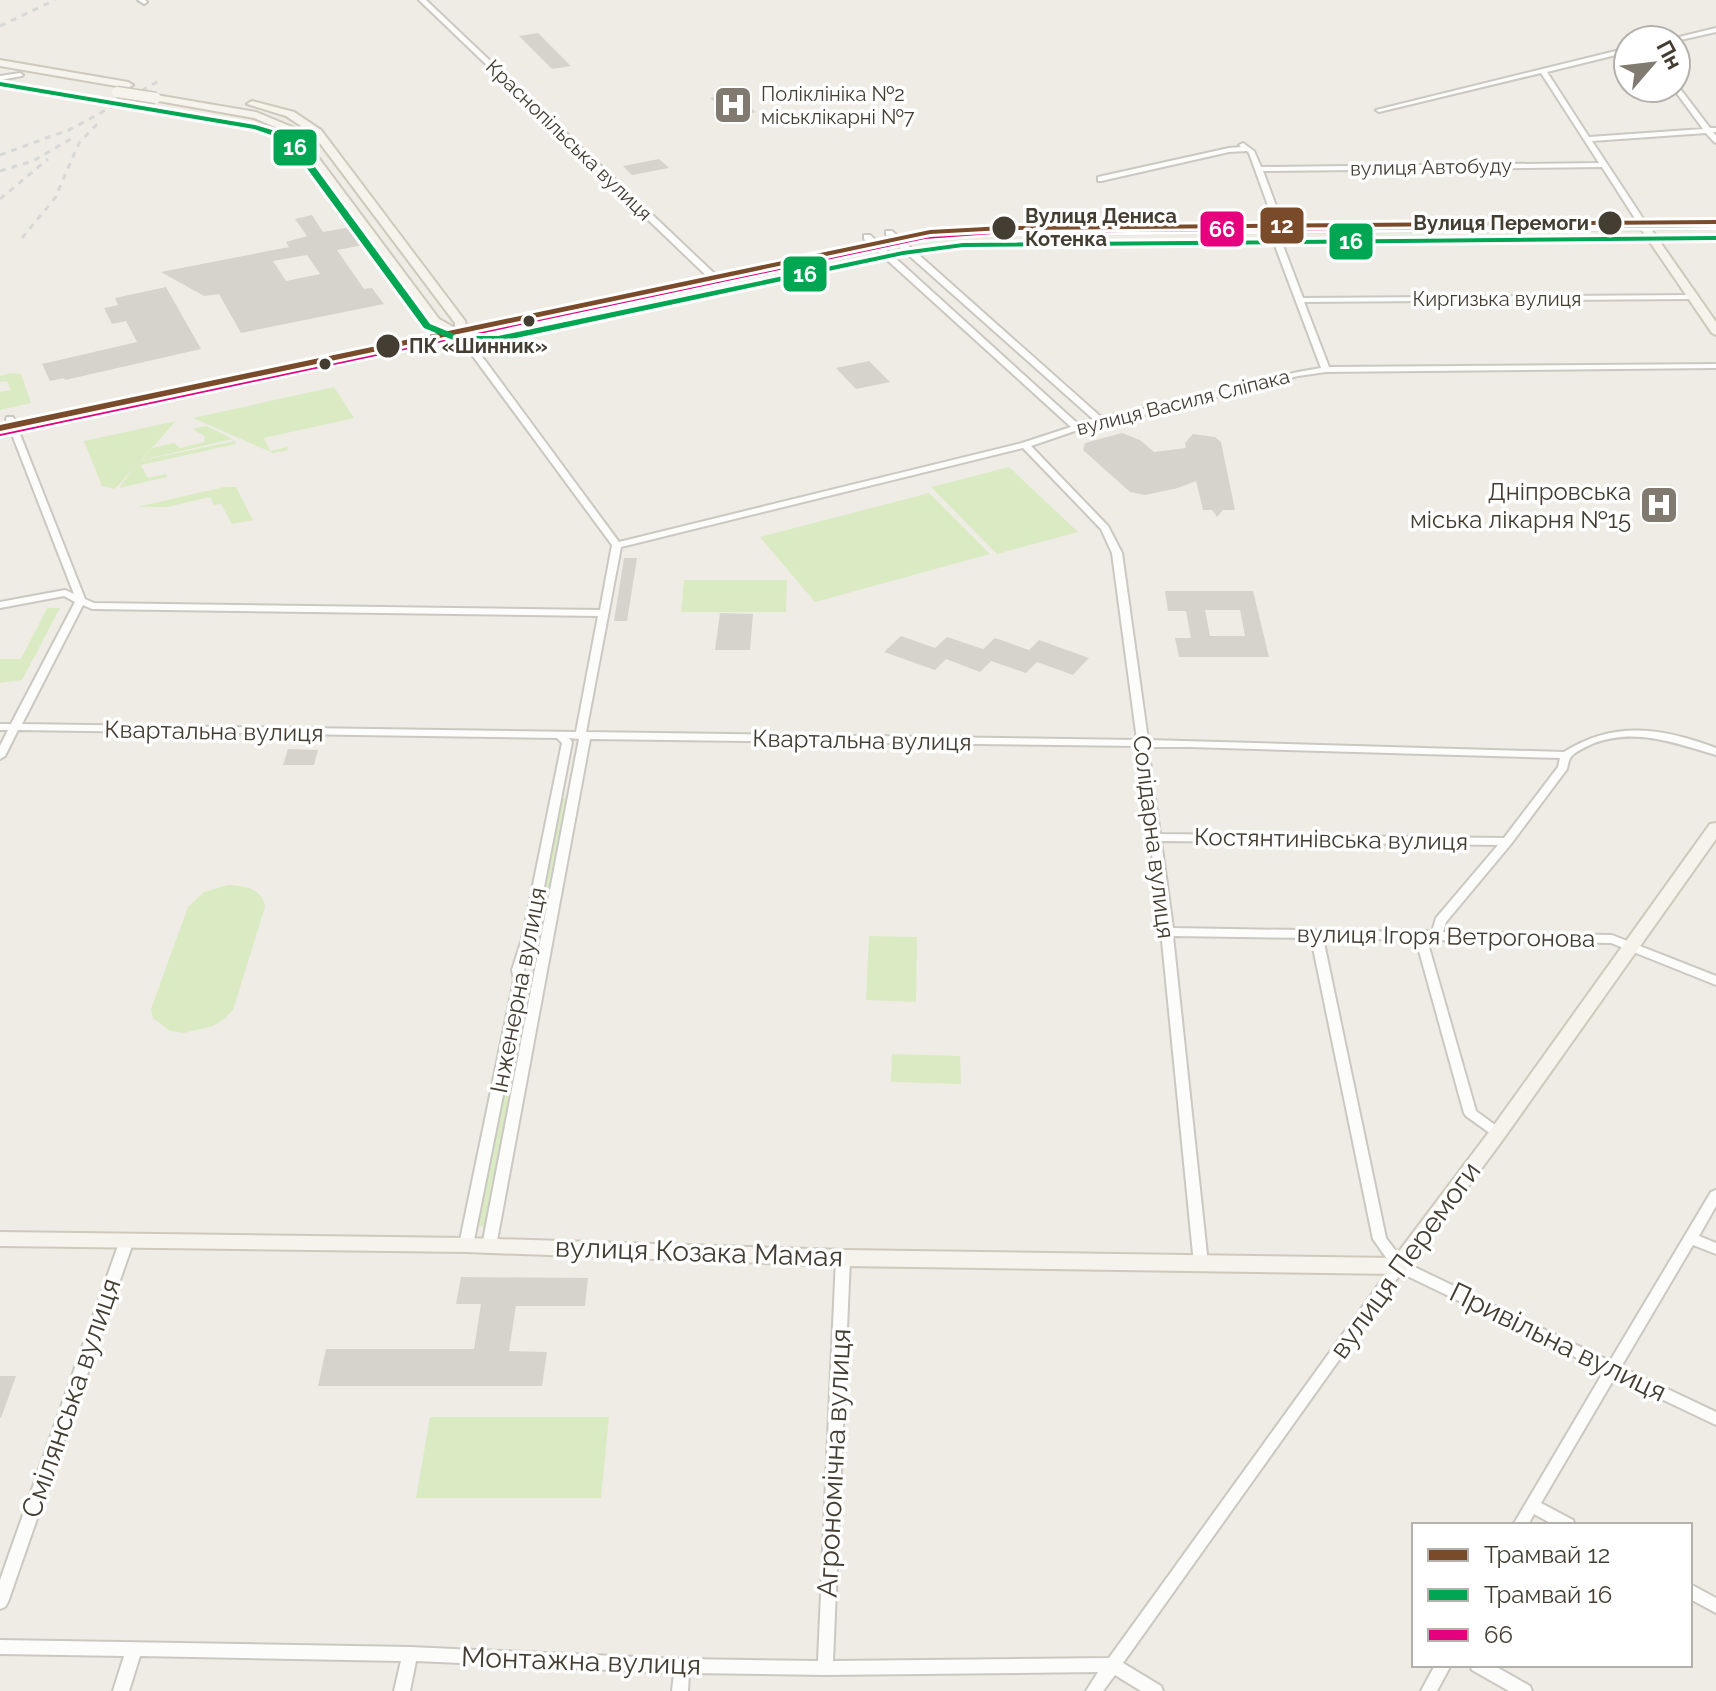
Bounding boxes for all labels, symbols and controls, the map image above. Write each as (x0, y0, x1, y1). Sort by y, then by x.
north arrow (1612, 24, 1692, 104)
text: Пн (1651, 36, 1688, 74)
street label: Краснопільська вулиця (481, 55, 657, 225)
place label: Поліклініка №2 міськлікарні №7 (761, 82, 915, 129)
hospital icon: Поліклініка №2 міськлікарні №7 (712, 84, 754, 126)
line badge: 16 (272, 128, 318, 167)
text: 16 (283, 134, 307, 160)
street label: вулиця Автобуду (1350, 154, 1512, 180)
place label: Вулиця Дениса Котенка (1025, 204, 1177, 251)
line badge: 12 (1259, 206, 1305, 245)
marker: Вулиця Перемоги (1596, 209, 1624, 237)
line badge: 66 (1199, 210, 1245, 248)
place label: Вулиця Перемоги (1413, 211, 1589, 235)
text: 12 (1270, 212, 1294, 238)
marker: Вулиця Дениса Котенка (990, 214, 1018, 242)
text: 66 (1209, 216, 1235, 242)
line badge: 16 (1328, 222, 1374, 261)
text: 16 (1339, 228, 1363, 254)
line badge: 16 (782, 255, 828, 293)
text: 16 (793, 261, 817, 287)
street label: Киргизька вулиця (1413, 287, 1581, 311)
unlabelled marker (521, 313, 537, 329)
marker: ПК «Шинник» (374, 332, 402, 360)
place label: ПК «Шинник» (409, 334, 548, 358)
unlabelled marker (317, 356, 333, 372)
street label: вулиця Василя Сліпака (1074, 364, 1292, 440)
place label: Дніпровська міська лікарня №15 (1410, 477, 1631, 534)
hospital icon: Дніпровська міська лікарня №15 (1638, 484, 1680, 526)
street label: Квартальна вулиця (104, 715, 324, 747)
street label: Квартальна вулиця (752, 724, 972, 756)
street label: Солідарна вулиця (1127, 734, 1181, 940)
street label: Костянтинівська вулиця (1194, 822, 1468, 856)
street label: Інженерна вулиця (484, 885, 552, 1095)
street label: вулиця Ігоря Ветрогонова (1297, 919, 1595, 953)
street label: вулиця Перемоги (1323, 1155, 1487, 1365)
street label: вулиця Козака Мамая (554, 1230, 844, 1274)
street label: Смілянська вулиця (15, 1274, 127, 1522)
street label: Привільна вулиця (1444, 1275, 1672, 1409)
street label: Агрономічна вулиця (810, 1328, 858, 1598)
legend (1412, 1523, 1692, 1667)
text: Трамвай 12 (1484, 1540, 1610, 1569)
text: Трамвай 16 (1484, 1580, 1612, 1609)
text: 66 (1484, 1620, 1513, 1649)
street label: Монтажна вулиця (460, 1640, 702, 1682)

